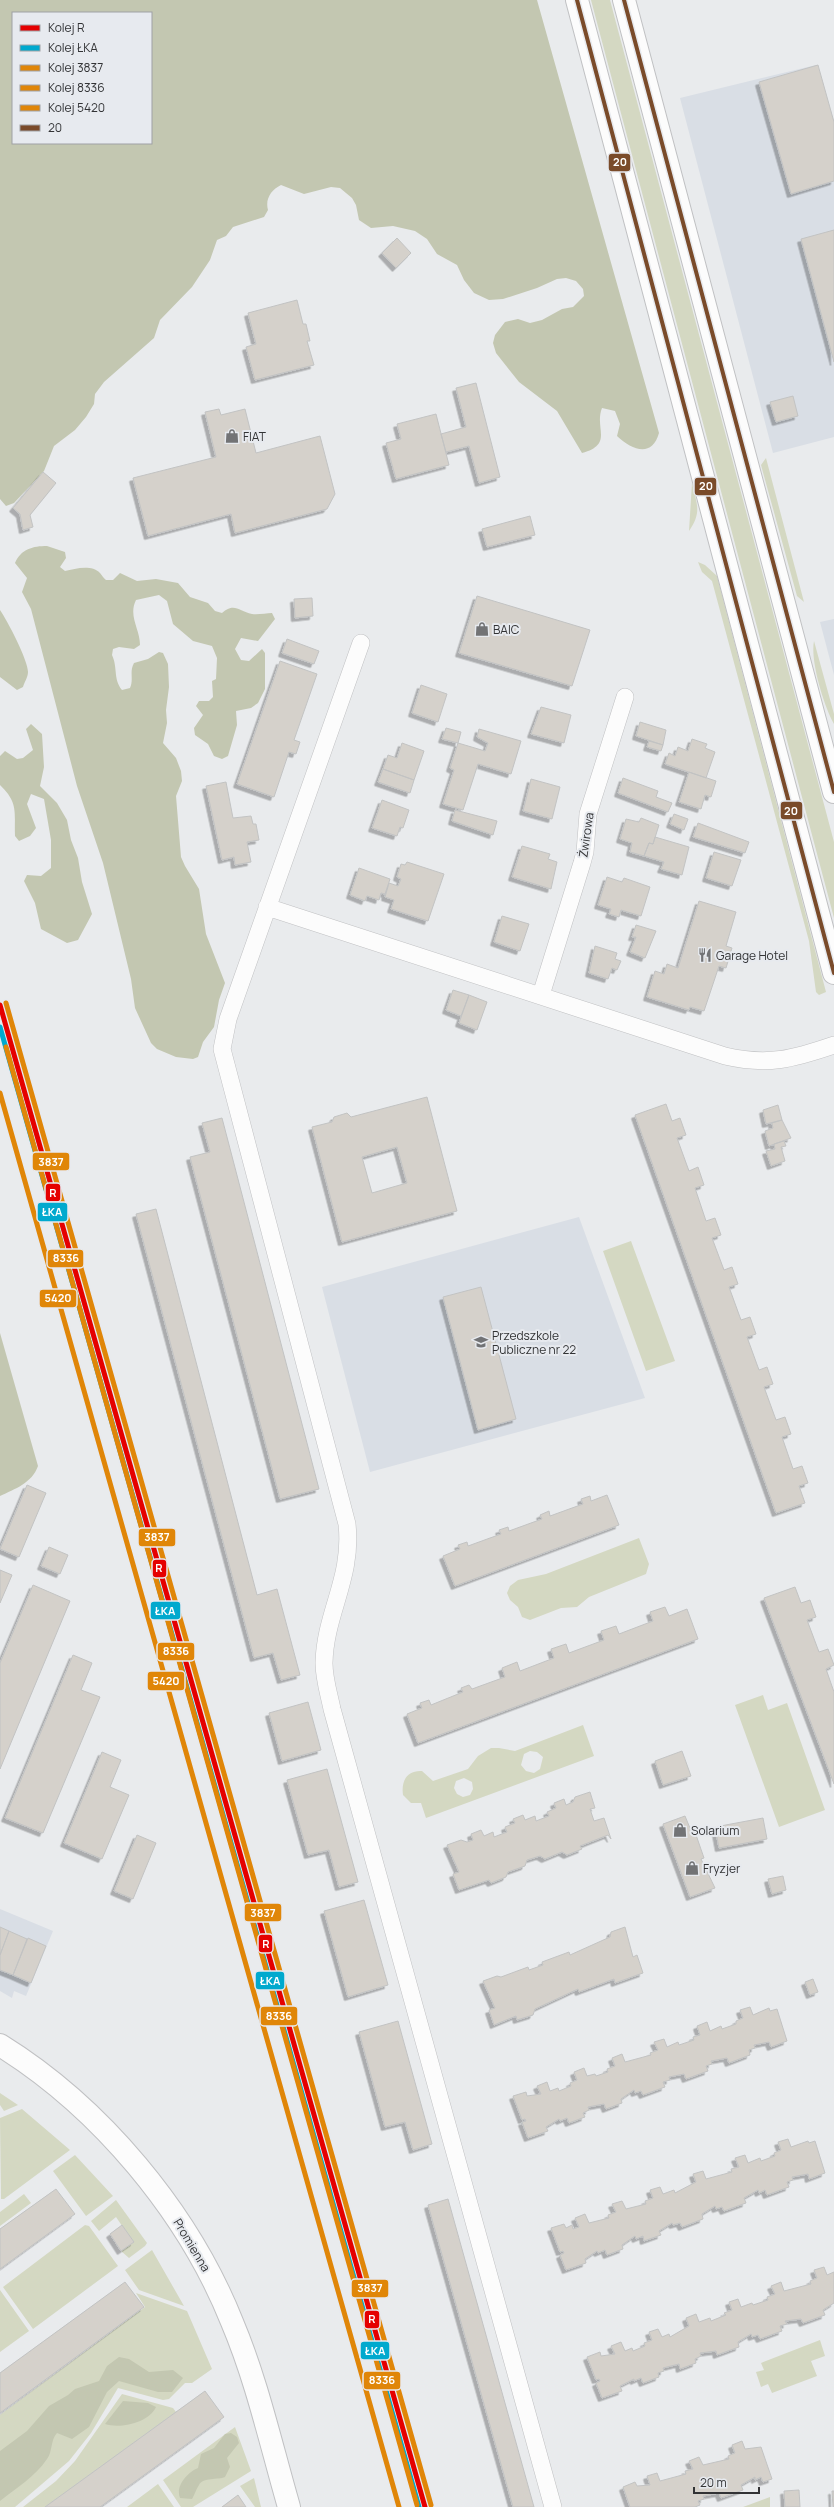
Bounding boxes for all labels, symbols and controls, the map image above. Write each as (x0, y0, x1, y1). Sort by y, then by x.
legend (12, 12, 152, 144)
text: Kolej R (48, 19, 85, 36)
text: Kolej ŁKA (48, 39, 98, 56)
text: Kolej 3837 (48, 59, 103, 76)
text: Kolej 8336 (48, 79, 105, 96)
text: Kolej 5420 (48, 99, 105, 116)
text: 20 (48, 119, 62, 136)
line badge: 20 (608, 153, 631, 172)
text: 20 (613, 154, 627, 169)
shop icon: FIAT (224, 428, 240, 444)
place label: FIAT (243, 428, 267, 445)
line badge: 20 (694, 477, 717, 496)
text: 20 (699, 478, 713, 493)
shop icon: BAIC (474, 621, 490, 637)
place label: BAIC (493, 621, 520, 638)
line badge: 20 (780, 801, 803, 820)
text: 20 (784, 803, 798, 818)
street label: Żwirowa (574, 811, 598, 859)
restaurant icon: Garage Hotel (697, 947, 713, 963)
place label: Garage Hotel (716, 947, 788, 964)
line badge: 3837 (32, 1152, 70, 1171)
text: 3837 (38, 1154, 64, 1169)
line badge: R (45, 1183, 61, 1202)
text: R (49, 1185, 57, 1200)
line badge: ŁKA (37, 1202, 68, 1222)
text: ŁKA (42, 1204, 63, 1219)
line badge: 8336 (47, 1249, 84, 1268)
text: 8336 (53, 1250, 79, 1265)
line badge: 5420 (39, 1289, 77, 1308)
text: 5420 (45, 1290, 71, 1305)
place label: Przedszkole Publiczne nr 22 (492, 1327, 576, 1358)
school or university icon: Przedszkole Publiczne nr 22 (473, 1334, 489, 1350)
line badge: 3837 (138, 1528, 176, 1547)
text: 3837 (144, 1529, 170, 1544)
line badge: R (152, 1559, 167, 1578)
text: R (155, 1560, 163, 1575)
line badge: ŁKA (150, 1601, 181, 1620)
text: ŁKA (155, 1603, 176, 1618)
line badge: 8336 (157, 1642, 195, 1661)
text: 8336 (163, 1643, 189, 1658)
line badge: 5420 (147, 1671, 185, 1691)
text: 5420 (153, 1673, 179, 1688)
shop icon: Solarium (672, 1822, 688, 1838)
place label: Solarium (691, 1822, 739, 1839)
shop icon: Fryzjer (684, 1860, 700, 1876)
place label: Fryzjer (703, 1860, 741, 1877)
line badge: 3837 (244, 1903, 282, 1922)
text: 3837 (250, 1905, 276, 1920)
line badge: R (258, 1934, 273, 1953)
text: R (262, 1936, 270, 1951)
line badge: ŁKA (255, 1971, 285, 1990)
text: ŁKA (260, 1973, 281, 1988)
line badge: 8336 (260, 2006, 298, 2026)
text: 8336 (266, 2008, 292, 2023)
street label: Promienna (169, 2215, 215, 2275)
line badge: 3837 (351, 2279, 389, 2298)
text: 3837 (357, 2280, 383, 2295)
line badge: R (364, 2310, 380, 2329)
text: R (368, 2311, 376, 2326)
line badge: ŁKA (360, 2341, 390, 2360)
text: ŁKA (365, 2343, 386, 2358)
line badge: 8336 (363, 2371, 401, 2390)
text: 8336 (369, 2372, 395, 2387)
scale bar (694, 2469, 759, 2495)
text: 20 m (700, 2474, 727, 2491)

